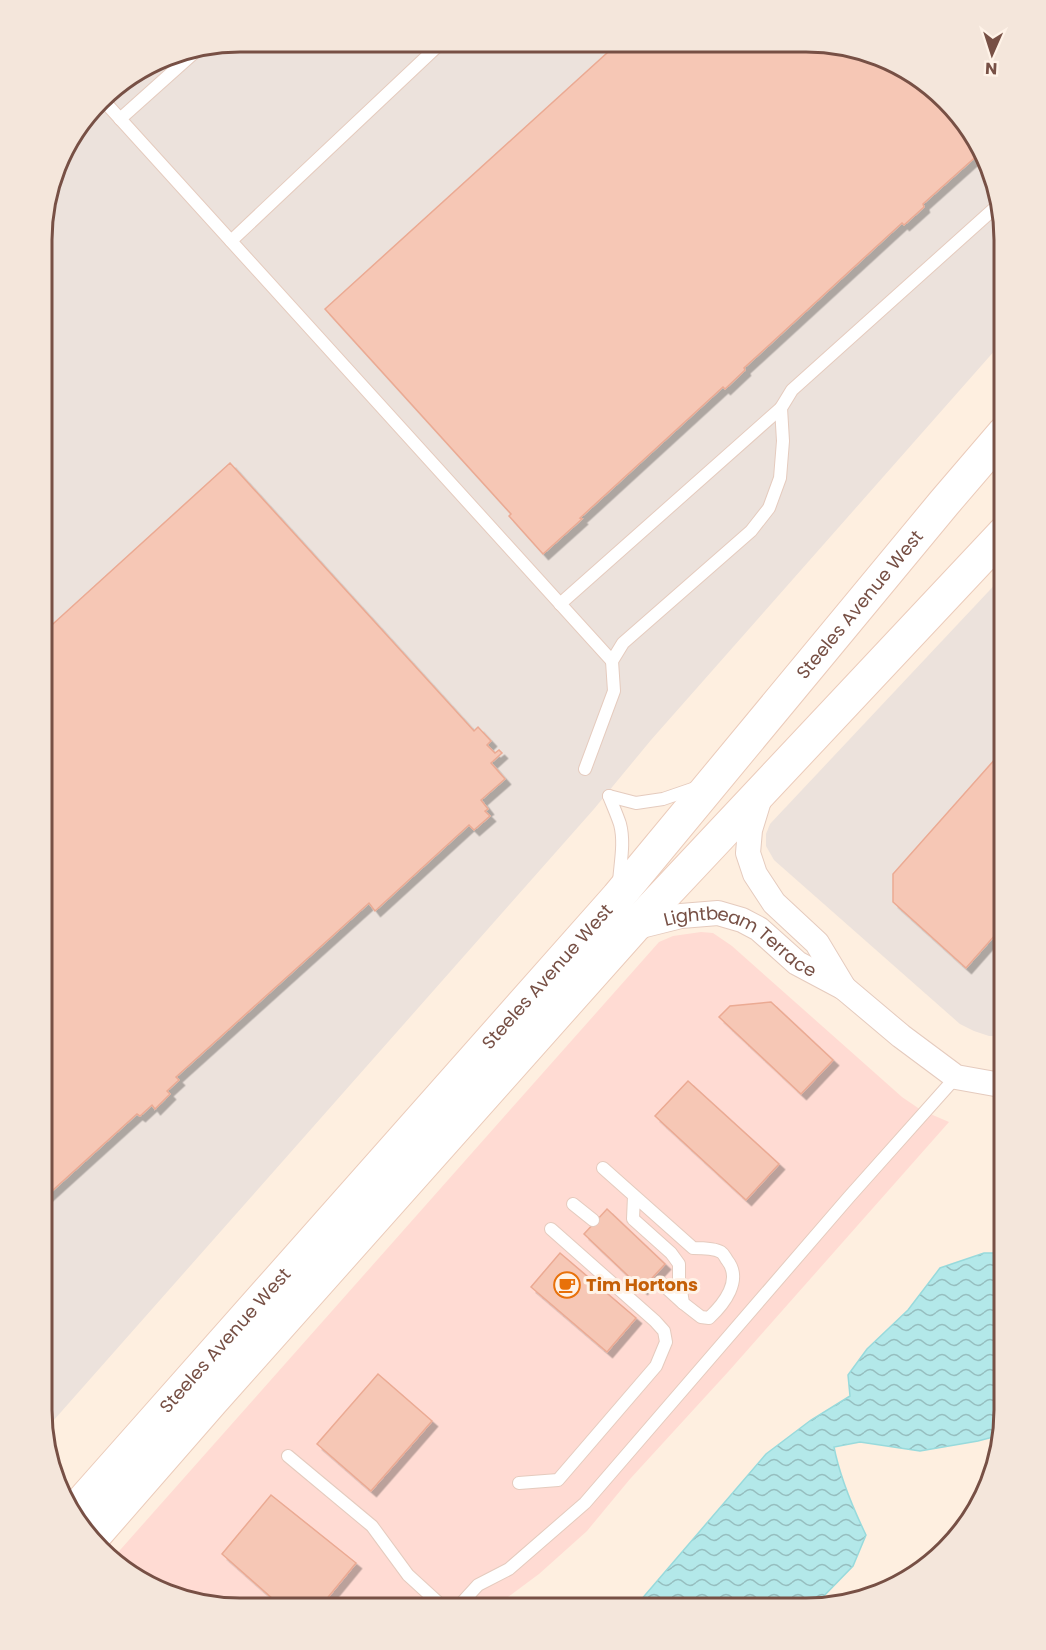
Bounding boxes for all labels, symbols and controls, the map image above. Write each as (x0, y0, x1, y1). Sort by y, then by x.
north arrow (962, 24, 1022, 84)
text: N (985, 57, 998, 80)
street label: Steeles Avenue West (790, 524, 929, 684)
street label: Steeles Avenue West (476, 898, 618, 1054)
street label: Lightbeam Terrace (661, 900, 821, 983)
street label: Steeles Avenue West (154, 1262, 296, 1418)
cafe icon: Tim Hortons (552, 1270, 582, 1300)
place label: Tim Hortons (586, 1272, 698, 1297)

